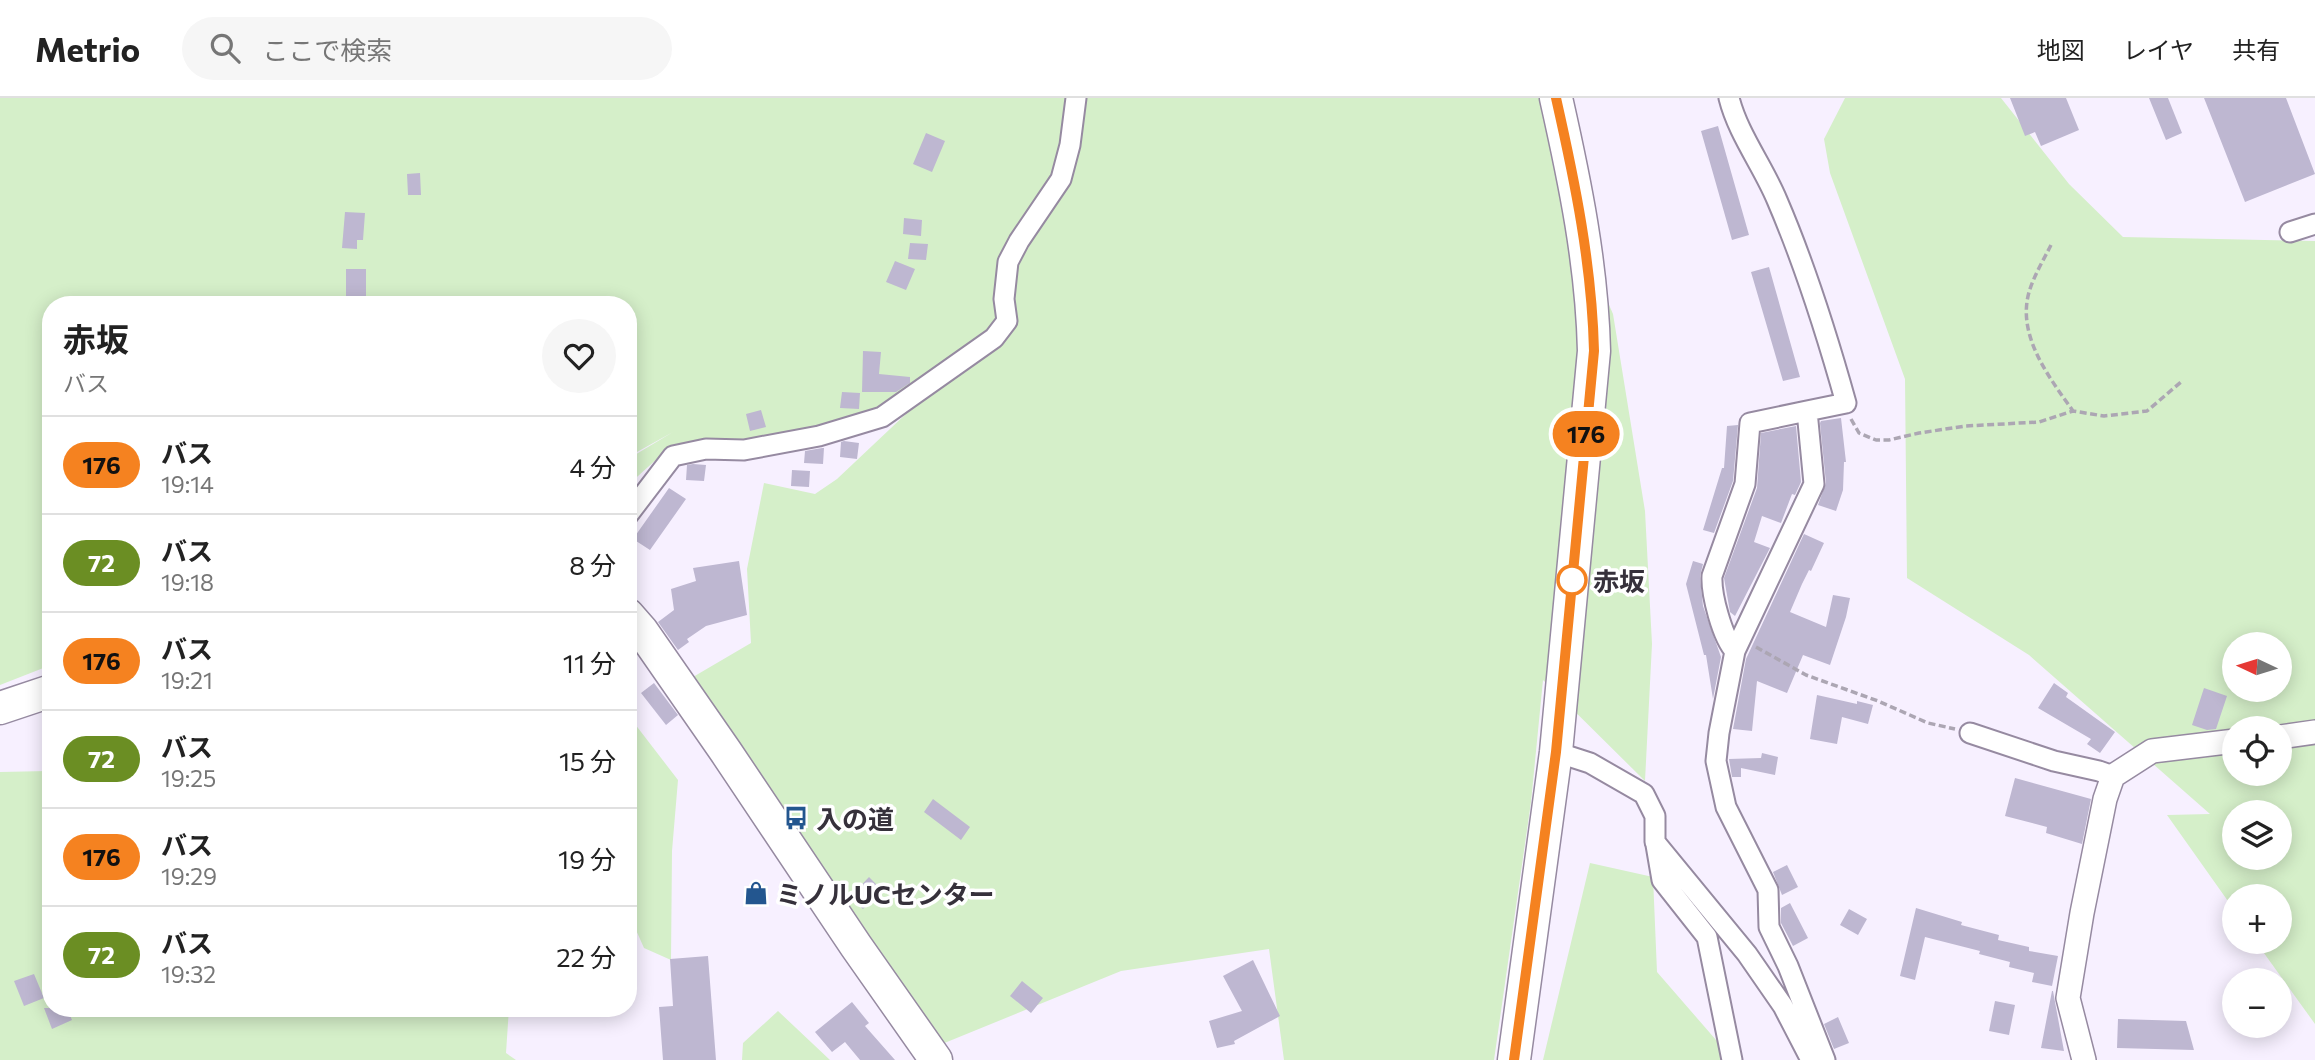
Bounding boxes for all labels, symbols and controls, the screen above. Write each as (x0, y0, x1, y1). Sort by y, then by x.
search box (182, 17, 672, 80)
text: Metrio (35, 28, 140, 69)
icon: search (206, 29, 244, 67)
text: ここで検索 (262, 34, 392, 65)
text: 地図 (2037, 35, 2085, 64)
text: レイヤ (2123, 35, 2194, 64)
text: 共有 (2232, 35, 2280, 64)
text: 赤坂 (63, 318, 129, 359)
button: heart (542, 319, 616, 393)
text: バス (63, 369, 109, 397)
line badge: 176 (1546, 411, 1626, 457)
text: 176 (1567, 419, 1605, 448)
text: バス (161, 437, 213, 468)
text: 176 (82, 450, 121, 479)
text: 4 分 (569, 451, 616, 482)
text: 19:14 (161, 470, 214, 498)
text: バス (161, 535, 213, 566)
text: 72 (88, 548, 115, 577)
text: 8 分 (569, 549, 616, 580)
marker: 赤坂 (1557, 565, 1587, 595)
place label: 赤坂 (1593, 565, 1645, 596)
text: 19:18 (161, 568, 214, 596)
north arrow (2222, 632, 2292, 702)
map controls (2222, 632, 2292, 1038)
text: バス (161, 633, 213, 664)
text: 176 (82, 646, 121, 675)
text: 11 分 (563, 647, 616, 678)
text: 19:21 (161, 666, 213, 694)
button: locate (2222, 716, 2292, 786)
text: バス (161, 731, 213, 762)
text: 72 (88, 744, 115, 773)
text: 15 分 (559, 745, 616, 776)
text: 19:25 (161, 764, 216, 792)
button: layers (2222, 800, 2292, 870)
place label: 入の道 (816, 803, 894, 834)
bus stop icon: 入の道 (782, 804, 810, 832)
text: バス (161, 829, 213, 860)
text: 176 (82, 842, 121, 871)
text: 19 分 (558, 843, 616, 874)
text: 19:29 (161, 862, 217, 890)
place label: ミノルUCセンター (776, 878, 995, 909)
shop icon: ミノルUCセンター (742, 879, 770, 907)
button: + (2222, 884, 2292, 954)
text: バス (161, 927, 213, 958)
text: 72 (88, 940, 115, 969)
text: 22 分 (556, 941, 616, 972)
text: 19:32 (161, 960, 216, 988)
button: − (2222, 968, 2292, 1038)

